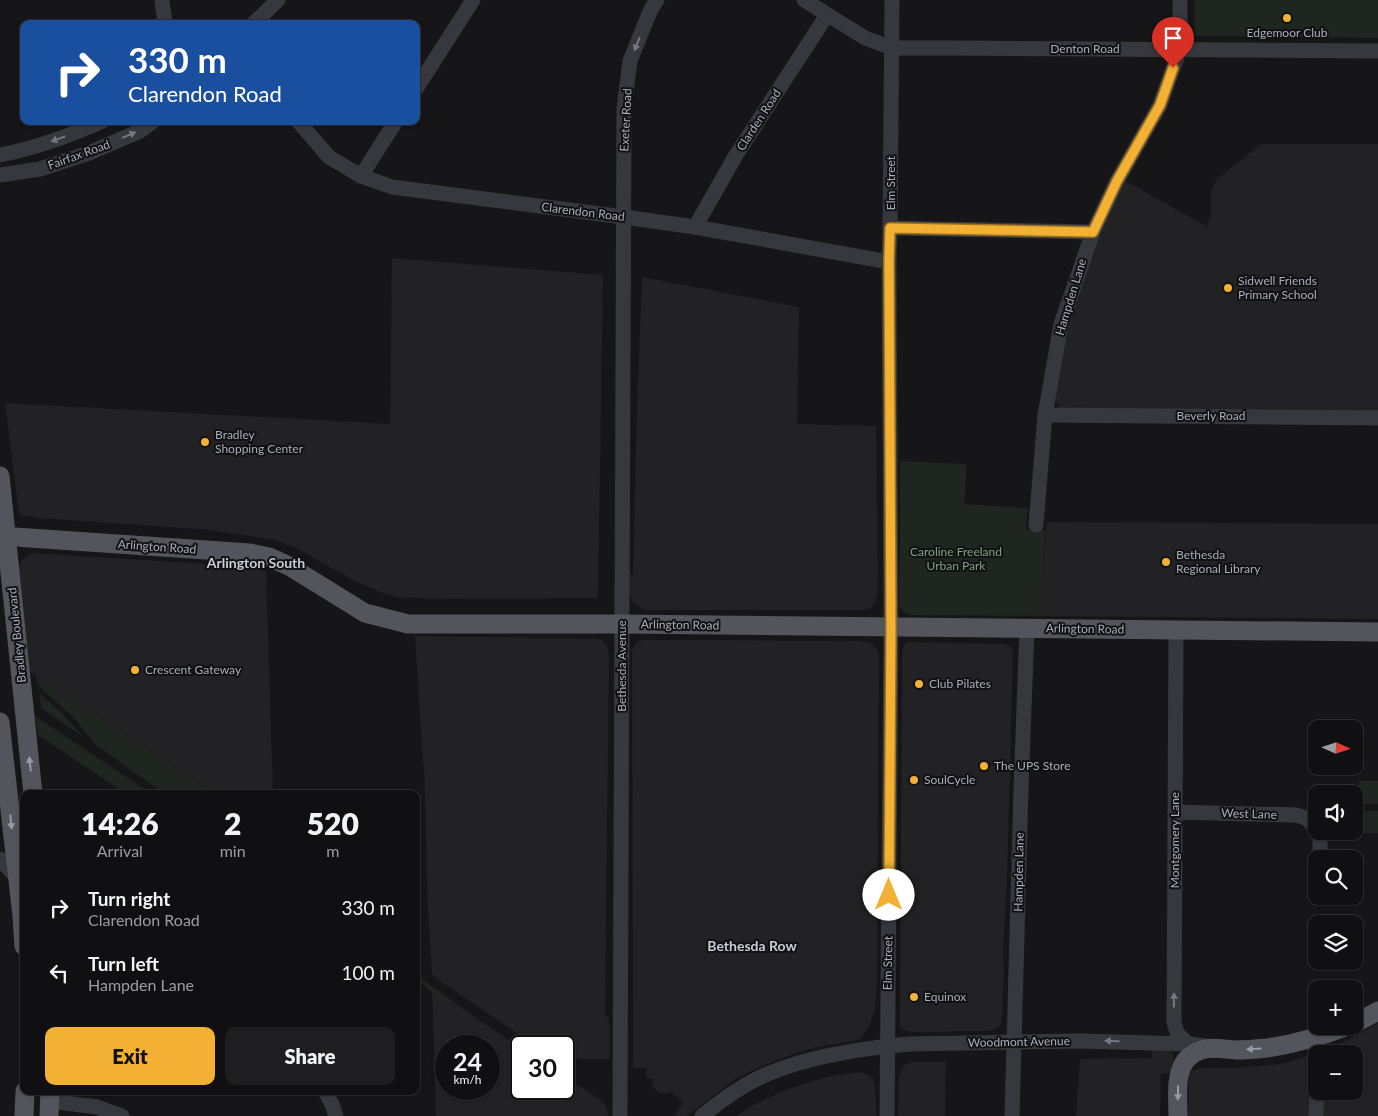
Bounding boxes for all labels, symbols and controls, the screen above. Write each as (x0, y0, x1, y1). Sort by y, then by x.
marker: Edgemoor Club (1281, 12, 1293, 24)
pin (1152, 17, 1194, 68)
icon: arrive (1159, 24, 1187, 52)
place label: Edgemoor Club (1247, 25, 1328, 40)
one-way arrow (633, 37, 641, 52)
text: 330 m (128, 38, 227, 80)
icon: right (45, 40, 110, 105)
street label: Denton Road (1050, 41, 1120, 56)
text: Clarendon Road (128, 80, 282, 107)
street label: Clarden Road (733, 86, 784, 153)
street label: Exeter Road (616, 88, 635, 152)
one-way arrow (122, 131, 136, 139)
street label: Fairfax Road (46, 136, 112, 173)
one-way arrow (50, 136, 65, 144)
street label: Elm Street (883, 155, 898, 210)
street label: Clarendon Road (541, 199, 626, 224)
street label: Hampden Lane (1052, 257, 1089, 337)
place label: Sidwell Friends Primary School (1238, 273, 1317, 302)
marker: Sidwell Friends Primary School (1222, 282, 1234, 294)
street label: Beverly Road (1176, 408, 1246, 423)
place label: Bradley Shopping Center (215, 427, 304, 456)
marker: Bradley Shopping Center (199, 436, 211, 448)
street label: Arlington Road (117, 536, 197, 557)
park label: Caroline Freeland Urban Park (910, 544, 1002, 573)
place label: Bethesda Regional Library (1176, 547, 1261, 576)
district label: Arlington South (206, 554, 305, 571)
marker: Bethesda Regional Library (1160, 556, 1172, 568)
street label: Bradley Boulevard (4, 587, 29, 683)
street label: Arlington Road (641, 616, 719, 633)
street label: Bethesda Avenue (614, 620, 629, 712)
street label: Arlington Road (1046, 620, 1124, 637)
place label: Crescent Gateway (145, 662, 242, 677)
marker: Crescent Gateway (129, 664, 141, 676)
place label: Club Pilates (929, 676, 991, 691)
marker: Club Pilates (913, 678, 925, 690)
north arrow (1308, 720, 1362, 775)
map controls (1308, 720, 1363, 1100)
one-way arrow (26, 756, 34, 772)
place label: The UPS Store (994, 758, 1070, 773)
marker: The UPS Store (978, 760, 990, 772)
place label: SoulCycle (924, 772, 975, 787)
marker: SoulCycle (908, 774, 920, 786)
button: sound (1308, 785, 1363, 840)
street label: Montgomery Lane (1167, 792, 1182, 888)
text: 14:26 (81, 805, 159, 841)
text: 2 (224, 805, 241, 841)
text: 520 (307, 805, 359, 841)
street label: West Lane (1221, 805, 1277, 822)
one-way arrow (7, 815, 15, 831)
street label: Hampden Lane (1010, 832, 1027, 912)
text: Arrival (97, 841, 143, 860)
text: min (220, 841, 246, 860)
text: m (326, 841, 339, 860)
button: search (1308, 850, 1363, 905)
position arrow (862, 868, 914, 920)
text: Turn right (88, 887, 170, 910)
icon: right (45, 894, 73, 922)
text: 330 m (341, 896, 395, 919)
text: Clarendon Road (88, 910, 200, 929)
button: layers (1308, 915, 1363, 970)
street label: Elm Street (880, 935, 895, 990)
district label: Bethesda Row (707, 937, 797, 954)
text: Turn left (88, 952, 159, 975)
icon: left (45, 959, 73, 987)
text: 100 m (341, 961, 395, 984)
text: Hampden Lane (88, 975, 194, 994)
button: + (1308, 980, 1363, 1035)
place label: Equinox (924, 989, 966, 1004)
marker: Equinox (908, 991, 920, 1003)
one-way arrow (1170, 992, 1178, 1008)
button: Exit (45, 1027, 215, 1085)
button: Share (225, 1027, 395, 1085)
street label: Woodmont Avenue (968, 1033, 1070, 1050)
speed limit sign: 30 (510, 1035, 575, 1100)
one-way arrow (1103, 1037, 1119, 1045)
one-way arrow (1245, 1045, 1261, 1053)
button: − (1308, 1045, 1363, 1100)
text: 24 (453, 1046, 482, 1076)
text: km/h (453, 1072, 482, 1087)
one-way arrow (1174, 1085, 1182, 1101)

